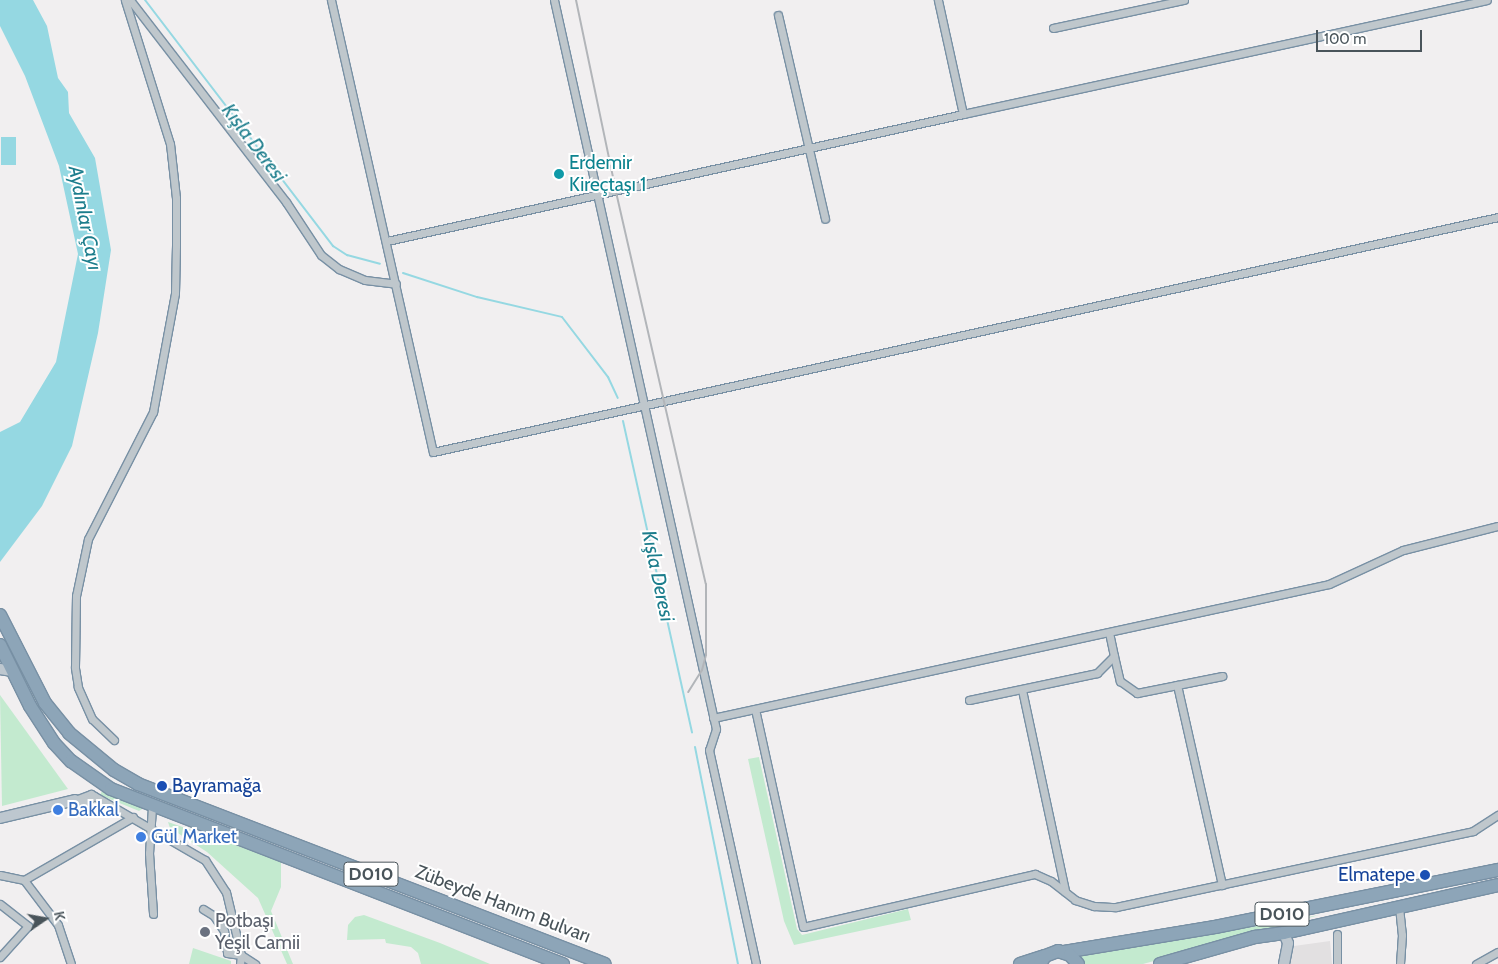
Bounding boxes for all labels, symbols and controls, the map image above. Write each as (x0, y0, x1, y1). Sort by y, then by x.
scale bar (1318, 20, 1424, 52)
text: 100 m (1324, 30, 1366, 48)
water label: Kışla Deresi (217, 99, 291, 187)
place label: Erdemir Kireçtaşı 1 (569, 152, 646, 196)
water label: Aydınlar Çayı (63, 164, 107, 272)
marker: Erdemir Kireçtaşı 1 (553, 168, 565, 180)
water label: Kışla Deresi (637, 528, 679, 624)
place label: Bayramağa (172, 775, 261, 797)
marker: Bayramağa (156, 780, 168, 792)
place label: Bakkal (68, 799, 119, 821)
marker: Bakkal (52, 804, 64, 816)
place label: Gül Market (151, 826, 237, 848)
marker: Gül Market (135, 831, 147, 843)
road number: D010 (342, 859, 400, 890)
street label: Zübeyde Hanım Bulvarı (412, 860, 594, 948)
place label: Elmatepe (1338, 864, 1415, 886)
marker: Elmatepe (1419, 869, 1431, 881)
north arrow (20, 894, 70, 944)
road number: D010 (1253, 899, 1311, 930)
text: K (50, 910, 69, 922)
place label: Potbaşı Yeşil Camii (215, 910, 300, 954)
marker: Potbaşı Yeşil Camii (199, 926, 211, 938)

